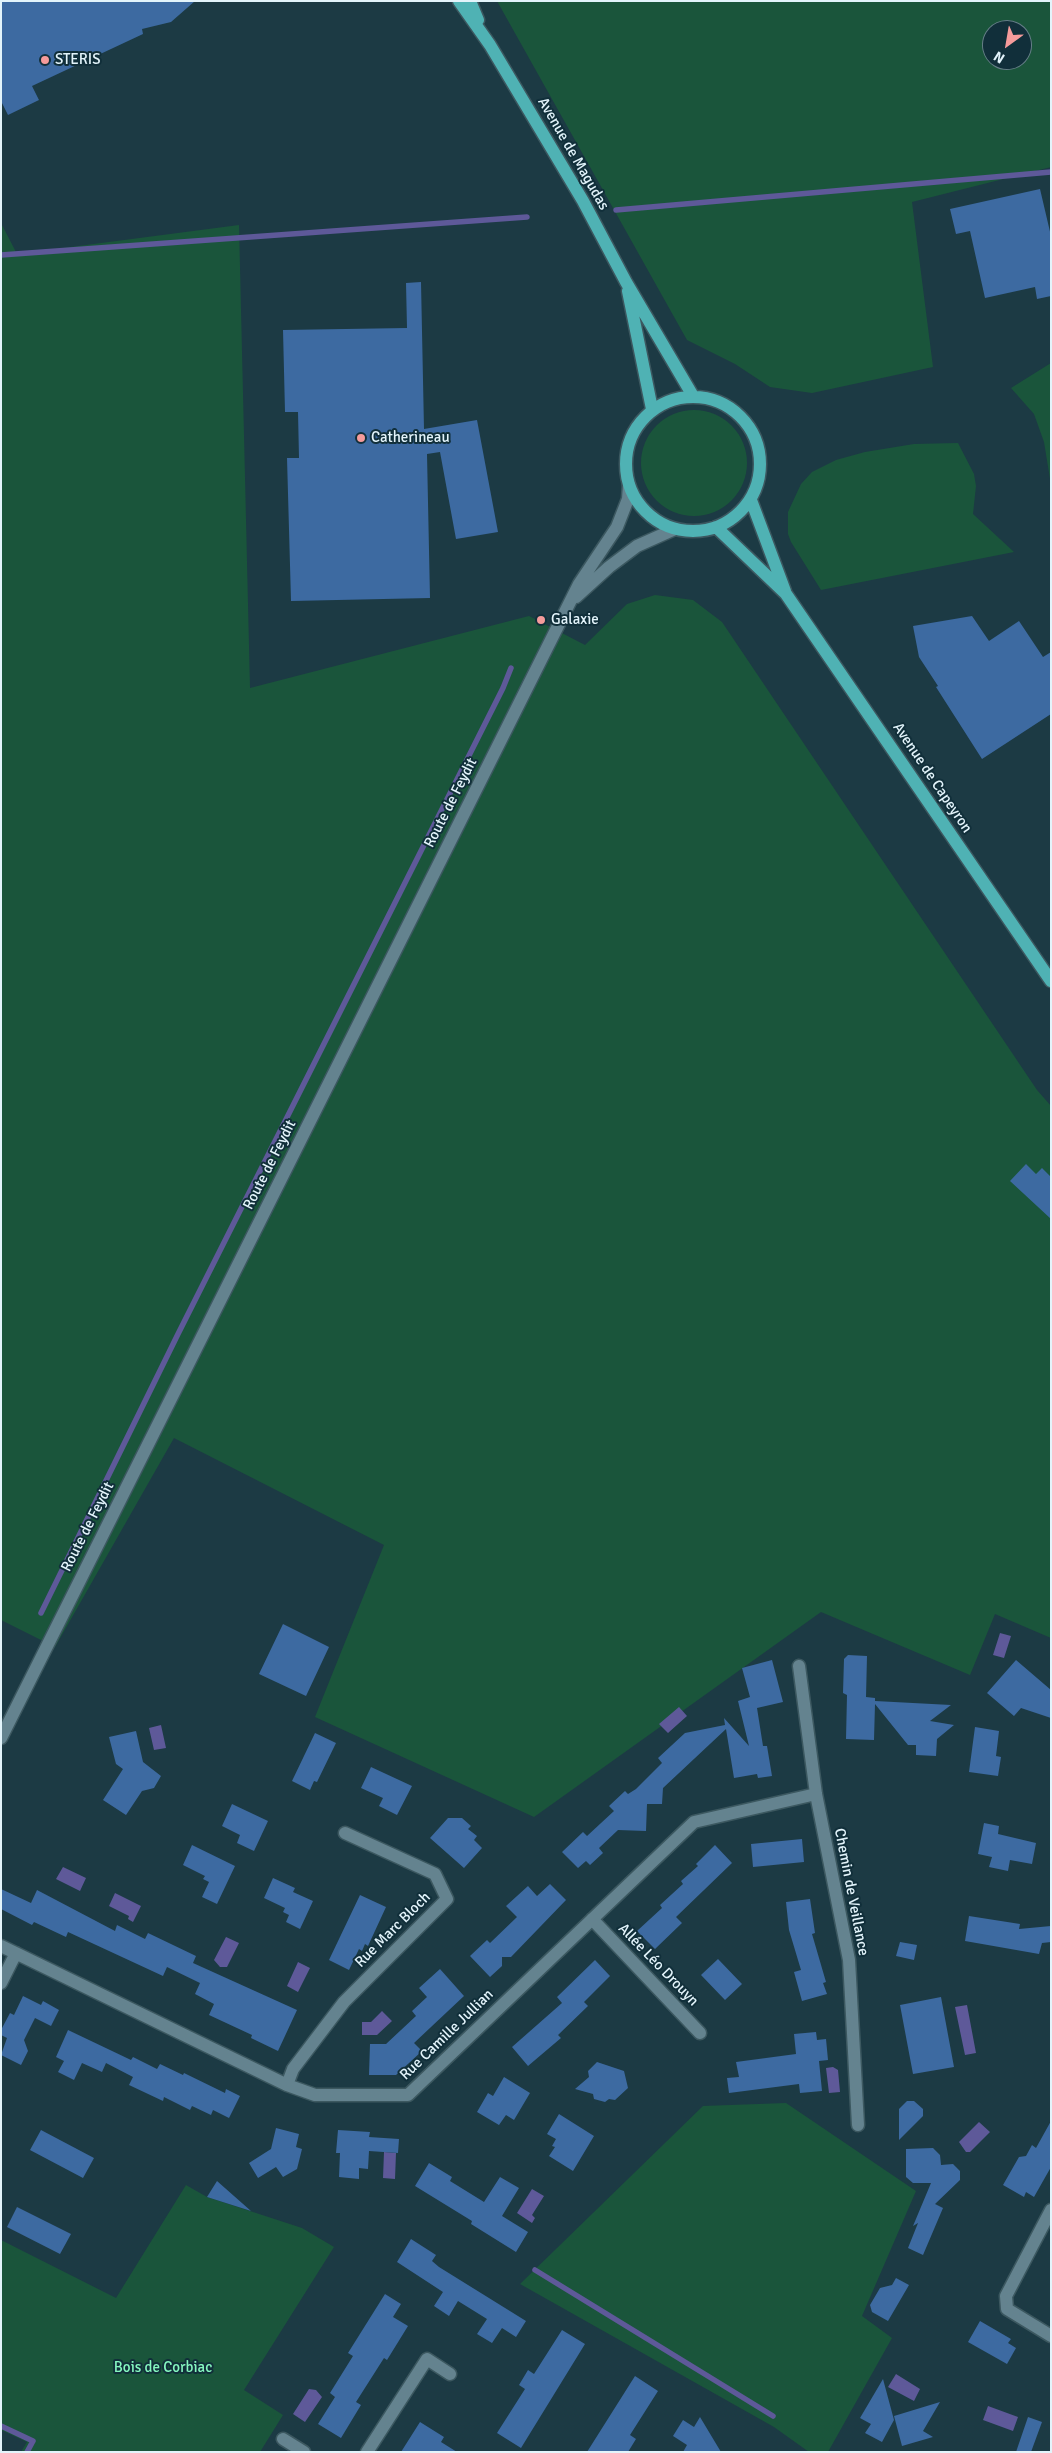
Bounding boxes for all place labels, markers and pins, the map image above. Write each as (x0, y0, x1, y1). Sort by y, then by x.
place label: STERIS (55, 51, 101, 69)
marker: STERIS (39, 54, 51, 66)
place label: Catherineau (371, 429, 450, 447)
marker: Catherineau (355, 432, 367, 444)
place label: Galaxie (551, 611, 599, 629)
marker: Galaxie (535, 614, 547, 626)

